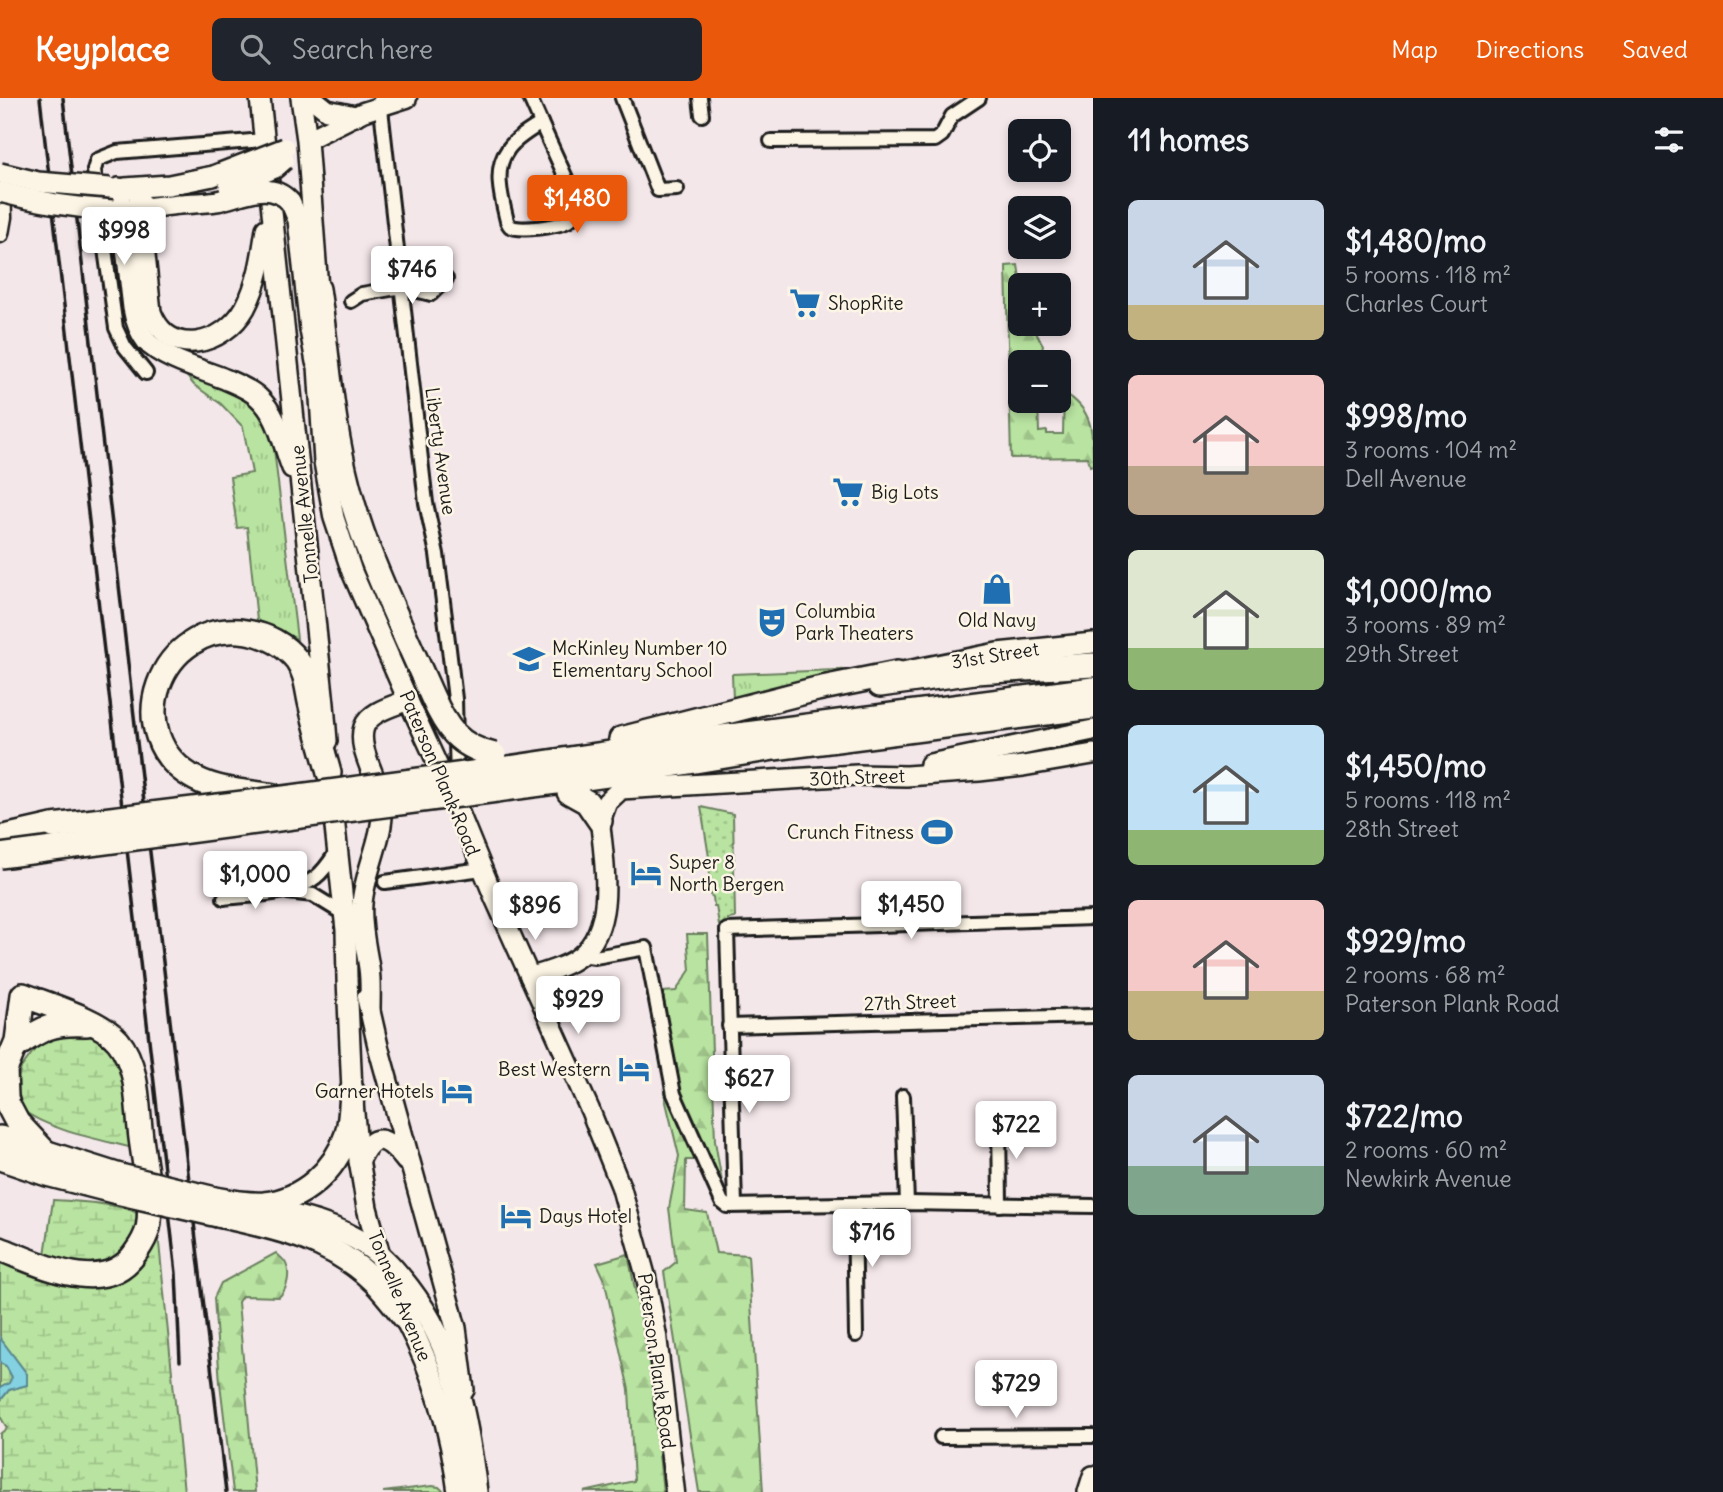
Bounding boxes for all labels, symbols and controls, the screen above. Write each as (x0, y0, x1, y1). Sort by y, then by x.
search box (212, 18, 702, 81)
text: Keyplace (35, 28, 170, 70)
icon: search (236, 30, 274, 68)
text: Search here (292, 33, 433, 66)
text: Map (1391, 34, 1438, 64)
text: Directions (1476, 34, 1584, 64)
text: Saved (1622, 34, 1688, 64)
map controls (1008, 119, 1071, 413)
button: locate (1008, 119, 1071, 182)
text: 11 homes (1128, 121, 1249, 159)
icon: filters (1650, 121, 1688, 159)
pin: $1,480 (520, 176, 634, 235)
text: $1,480 (543, 183, 611, 212)
button: layers (1008, 196, 1071, 259)
pin: $998 (83, 208, 165, 267)
text: $998 (98, 215, 150, 244)
text: $1,480/mo (1345, 222, 1486, 260)
icon: home (1184, 228, 1268, 312)
pin: $746 (371, 246, 453, 306)
text: $746 (387, 254, 437, 283)
text: 5 rooms · 118 m² (1345, 260, 1511, 289)
button: + (1008, 273, 1071, 336)
supermarket icon: ShopRite (788, 286, 822, 320)
text: Charles Court (1345, 289, 1488, 318)
place label: ShopRite (828, 291, 904, 315)
button: − (1008, 350, 1071, 413)
street label: Liberty Avenue (420, 386, 462, 516)
text: $998/mo (1345, 397, 1467, 435)
icon: home (1184, 403, 1268, 487)
text: 3 rooms · 104 m² (1345, 435, 1517, 464)
street label: Tonnelle Avenue (285, 444, 323, 584)
text: Dell Avenue (1345, 464, 1467, 493)
supermarket icon: Big Lots (831, 475, 865, 509)
place label: Big Lots (871, 480, 939, 504)
shop icon: Old Navy (980, 572, 1014, 606)
text: $1,000/mo (1345, 572, 1492, 610)
icon: home (1184, 578, 1268, 662)
place label: Columbia Park Theaters (795, 599, 914, 645)
theatre icon: Columbia Park Theaters (755, 605, 789, 639)
place label: Old Navy (958, 608, 1036, 632)
text: 3 rooms · 89 m² (1345, 610, 1506, 639)
place label: McKinley Number 10 Elementary School (552, 636, 728, 682)
street label: 31st Street (949, 636, 1041, 674)
text: 29th Street (1345, 639, 1459, 668)
school or university icon: McKinley Number 10 Elementary School (512, 642, 546, 676)
street label: Paterson Plank Road (394, 687, 486, 859)
text: $1,450/mo (1345, 747, 1486, 785)
icon: home (1184, 753, 1268, 837)
street label: 30th Street (809, 763, 905, 791)
text: 5 rooms · 118 m² (1345, 785, 1511, 814)
text: 28th Street (1345, 814, 1459, 843)
sports icon: Crunch Fitness (920, 815, 954, 849)
place label: Crunch Fitness (787, 820, 914, 844)
place label: Super 8 North Bergen (669, 850, 784, 896)
pin: $1,000 (198, 852, 312, 911)
hotel icon: Super 8 North Bergen (629, 856, 663, 890)
text: $1,000 (219, 859, 291, 888)
pin: $896 (494, 882, 576, 942)
pin: $1,450 (854, 882, 968, 941)
text: $1,450 (877, 889, 945, 918)
text: $896 (509, 890, 561, 919)
text: $929/mo (1345, 922, 1466, 960)
icon: home (1184, 928, 1268, 1012)
text: 2 rooms · 68 m² (1345, 960, 1506, 989)
pin: $929 (537, 976, 619, 1036)
text: $929 (552, 984, 604, 1013)
street label: 27th Street (863, 988, 957, 1016)
text: Paterson Plank Road (1345, 989, 1559, 1018)
hotel icon: Best Western (617, 1052, 651, 1086)
pin: $627 (708, 1056, 790, 1115)
place label: Best Western (498, 1057, 611, 1081)
text: $627 (724, 1063, 774, 1092)
hotel icon: Garner Hotels (440, 1074, 474, 1108)
place label: Garner Hotels (315, 1079, 434, 1103)
text: $722/mo (1345, 1097, 1463, 1135)
pin: $722 (975, 1102, 1057, 1161)
icon: home (1184, 1103, 1268, 1187)
text: $722 (991, 1109, 1041, 1138)
text: 2 rooms · 60 m² (1345, 1135, 1507, 1164)
text: Newkirk Avenue (1345, 1164, 1512, 1193)
hotel icon: Days Hotel (499, 1199, 533, 1233)
place label: Days Hotel (539, 1204, 632, 1228)
pin: $716 (831, 1210, 913, 1269)
text: $716 (849, 1217, 895, 1246)
street label: Tonnelle Avenue (363, 1227, 437, 1365)
street label: Paterson Plank Road (633, 1272, 681, 1450)
pin: $729 (975, 1360, 1057, 1420)
text: $729 (991, 1368, 1041, 1397)

